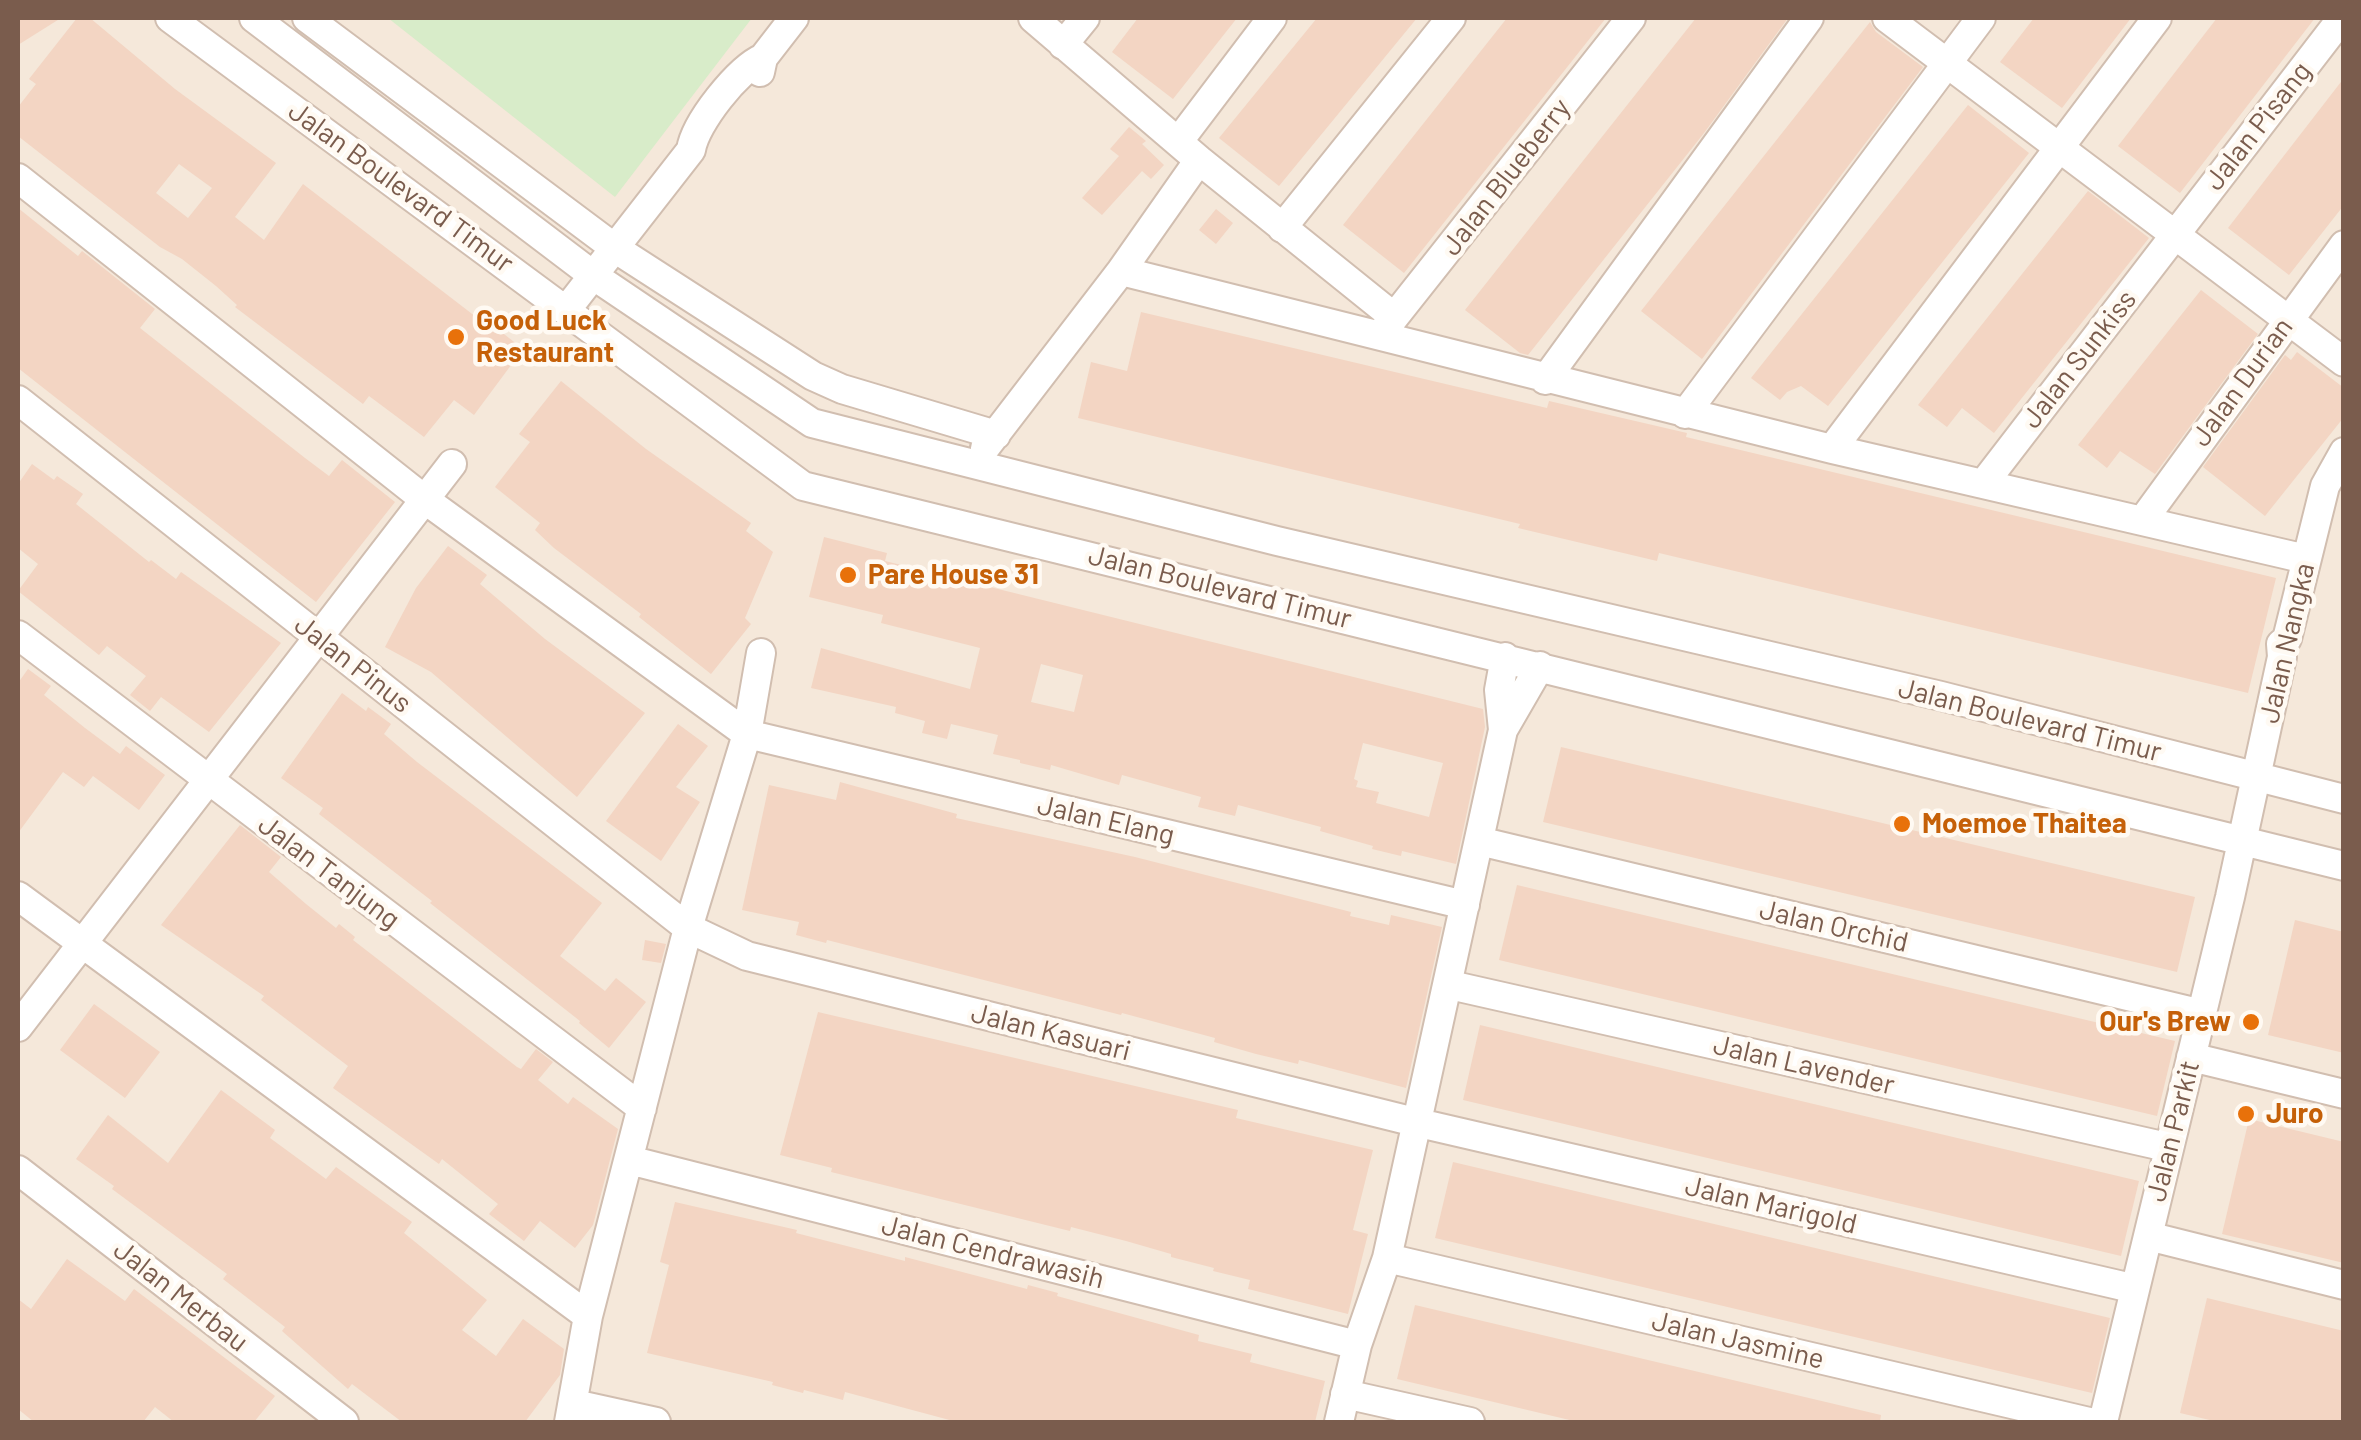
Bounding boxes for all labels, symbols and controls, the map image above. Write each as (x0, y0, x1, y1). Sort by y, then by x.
street label: Jalan Pisang (2198, 55, 2318, 197)
street label: Jalan Blueberry (1434, 92, 1578, 262)
street label: Jalan Boulevard Timur (282, 94, 520, 280)
street label: Jalan Sunkiss (2015, 283, 2143, 435)
place label: Good Luck Restaurant (476, 304, 614, 370)
street label: Jalan Durian (2184, 311, 2300, 453)
marker: Good Luck Restaurant (445, 326, 467, 348)
street label: Jalan Boulevard Timur (1085, 538, 1355, 636)
place label: Pare House 31 (868, 558, 1039, 592)
street label: Jalan Nangka (2252, 560, 2322, 726)
marker: Pare House 31 (837, 564, 859, 586)
street label: Jalan Pinus (288, 608, 418, 720)
street label: Jalan Boulevard Timur (1895, 671, 2165, 769)
street label: Jalan Elang (1034, 788, 1178, 852)
place label: Moemoe Thaitea (1922, 807, 2127, 841)
street label: Jalan Tanjung (252, 808, 406, 936)
marker: Moemoe Thaitea (1891, 813, 1913, 835)
street label: Jalan Orchid (1756, 893, 1912, 959)
street label: Jalan Kasuari (968, 996, 1134, 1068)
place label: Our's Brew (2099, 1005, 2231, 1039)
marker: Our's Brew (2240, 1011, 2262, 1033)
street label: Jalan Lavender (1710, 1028, 1898, 1102)
street label: Jalan Parkit (2139, 1057, 2207, 1205)
place label: Juro (2266, 1097, 2324, 1131)
marker: Juro (2235, 1103, 2257, 1125)
street label: Jalan Marigold (1682, 1169, 1860, 1241)
street label: Jalan Cendrawasih (878, 1208, 1108, 1296)
street label: Jalan Merbau (107, 1233, 255, 1359)
street label: Jalan Jasmine (1648, 1304, 1828, 1376)

